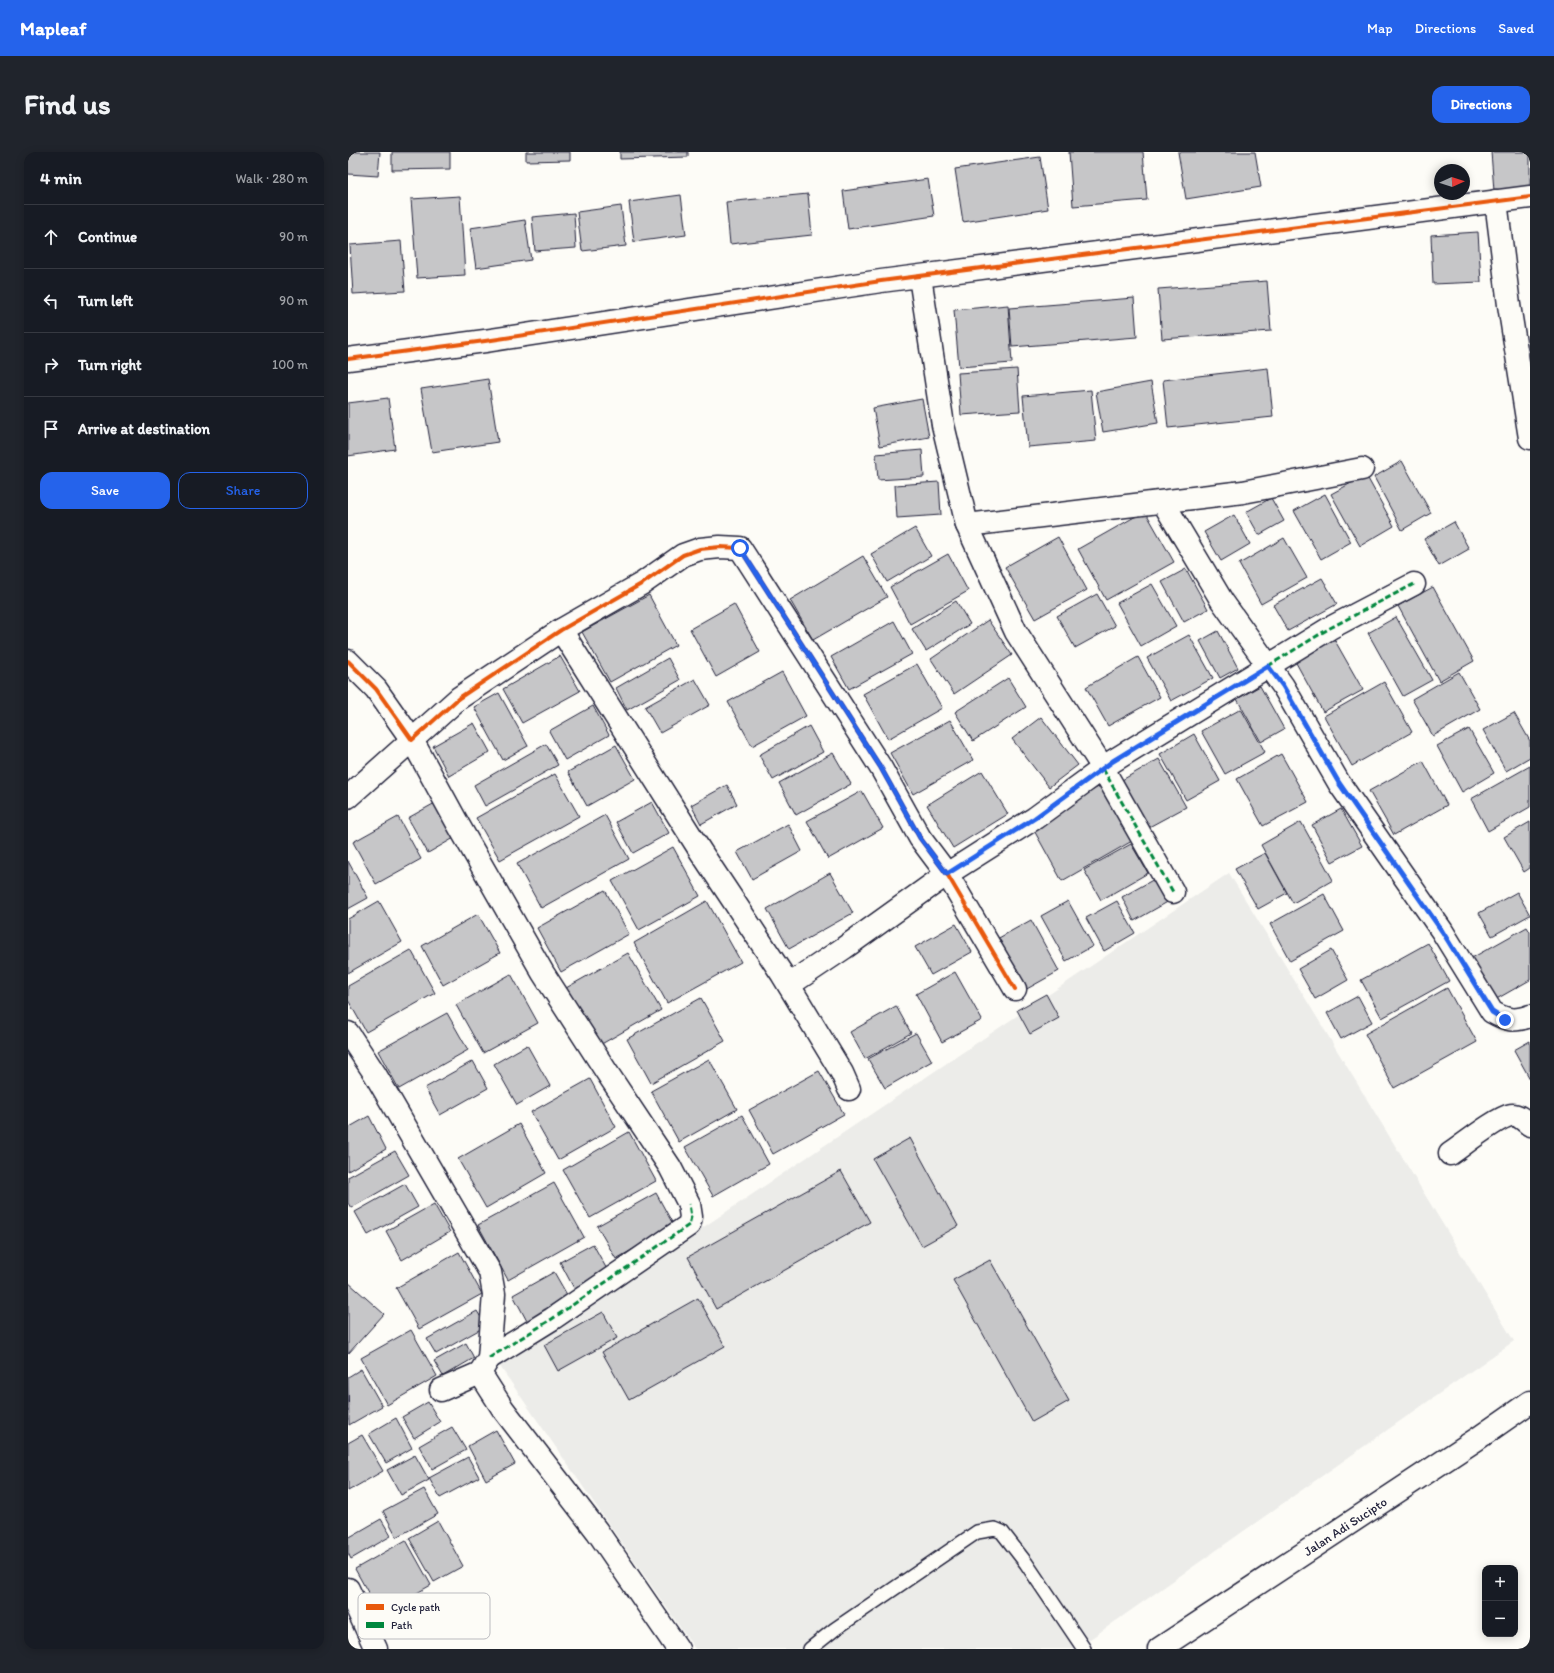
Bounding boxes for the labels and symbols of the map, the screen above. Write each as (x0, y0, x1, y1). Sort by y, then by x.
north arrow (1434, 164, 1470, 200)
route start (731, 539, 749, 557)
route end (1496, 1011, 1514, 1029)
street label: Jalan Adi Sucipto (1301, 1494, 1390, 1559)
legend (358, 1593, 490, 1639)
text: Cycle path (391, 1601, 440, 1614)
text: Path (391, 1619, 413, 1632)

